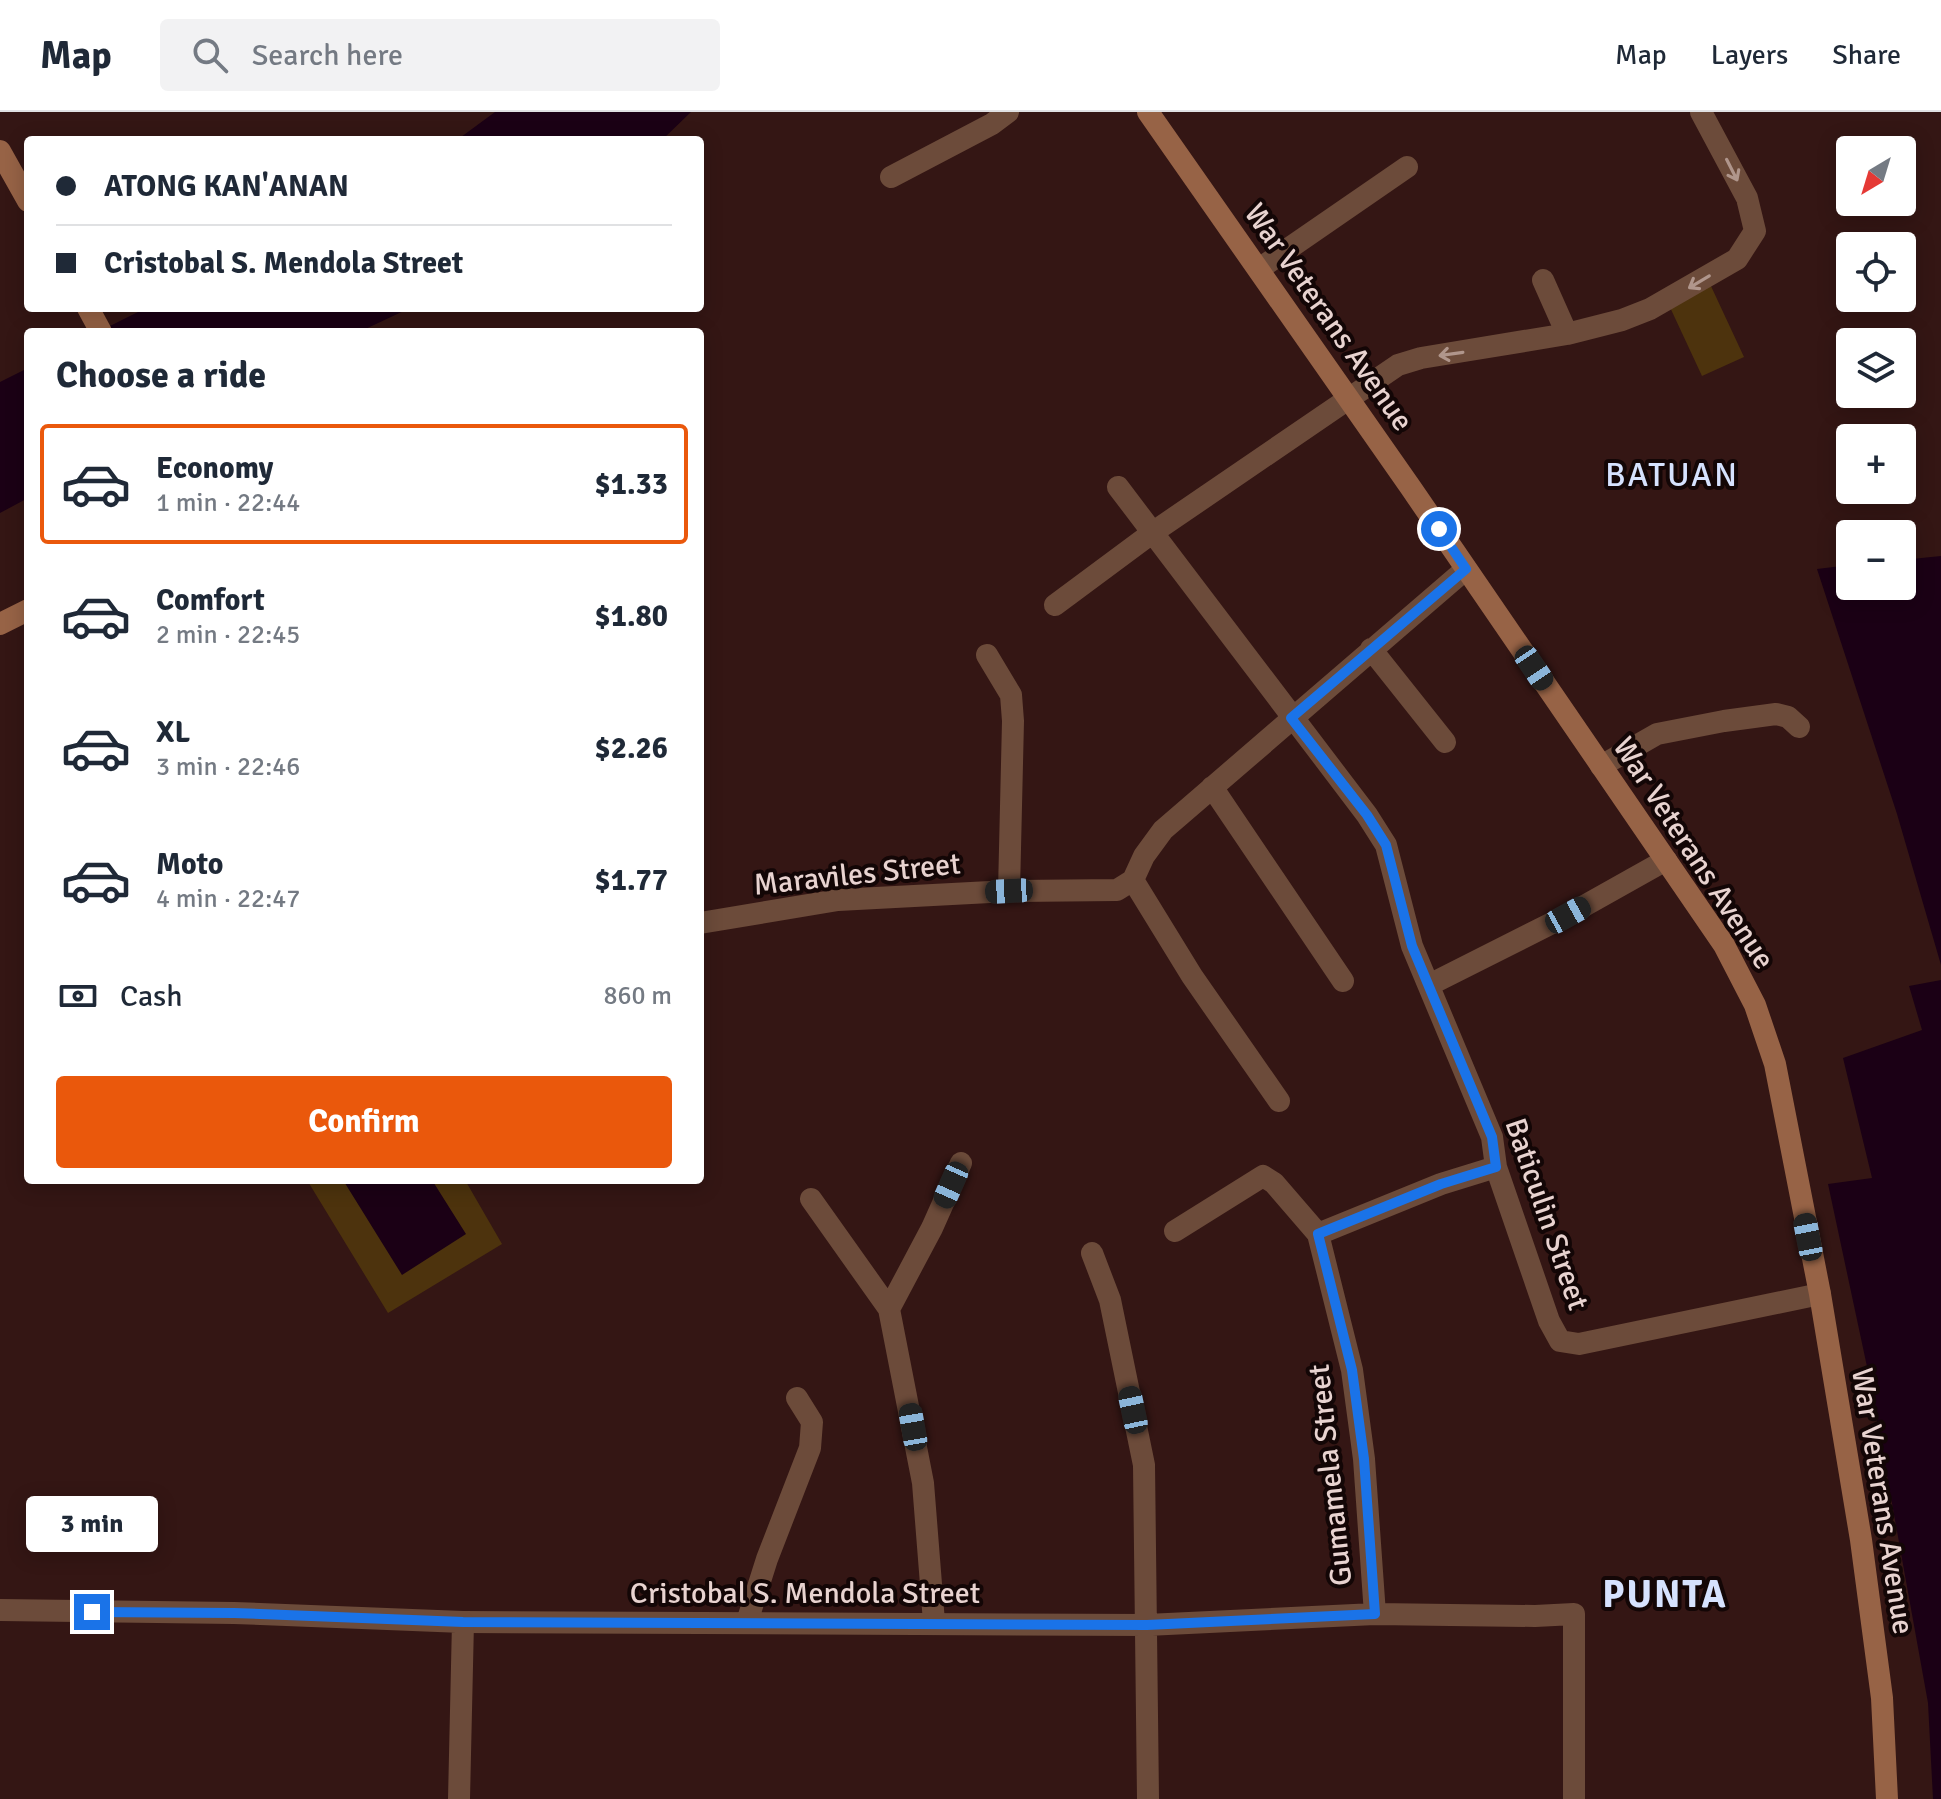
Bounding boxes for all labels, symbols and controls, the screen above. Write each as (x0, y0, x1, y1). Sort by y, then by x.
search box (160, 19, 720, 91)
text: Map (40, 32, 112, 79)
icon: search (188, 33, 232, 77)
text: Search here (252, 37, 403, 74)
text: Map (1615, 38, 1667, 72)
text: Layers (1711, 38, 1788, 72)
text: Share (1832, 38, 1901, 72)
north arrow (1836, 136, 1916, 216)
map controls (1836, 136, 1916, 600)
one-way arrow (1725, 158, 1741, 181)
text: ATONG KAN'ANAN (104, 168, 349, 205)
street label: War Veterans Avenue (1236, 196, 1421, 438)
button: locate (1836, 232, 1916, 312)
text: Cristobal S. Mendola Street (104, 245, 463, 282)
one-way arrow (1687, 275, 1711, 290)
button: layers (1836, 328, 1916, 408)
one-way arrow (1439, 347, 1464, 362)
text: Choose a ride (56, 353, 266, 398)
button: + (1836, 424, 1916, 504)
icon: car (60, 448, 132, 520)
text: Economy (156, 450, 273, 487)
district label: BATUAN (1605, 454, 1739, 496)
text: $1.33 (595, 466, 668, 503)
text: 1 min · 22:44 (156, 487, 300, 519)
route start (1421, 511, 1457, 547)
button: − (1836, 520, 1916, 600)
icon: car (60, 580, 132, 652)
text: Comfort (156, 582, 265, 619)
text: $1.80 (595, 598, 668, 635)
text: 2 min · 22:45 (156, 619, 300, 651)
car (1511, 641, 1557, 695)
icon: car (60, 712, 132, 784)
text: XL (156, 714, 190, 751)
text: $2.26 (595, 730, 668, 767)
street label: War Veterans Avenue (1605, 730, 1782, 976)
text: 3 min · 22:46 (156, 751, 300, 783)
icon: car (60, 844, 132, 916)
street label: Maraviles Street (752, 845, 962, 904)
text: Moto (156, 846, 223, 883)
text: $1.77 (595, 862, 668, 899)
car (984, 878, 1034, 904)
text: 4 min · 22:47 (156, 883, 300, 915)
car (1541, 893, 1595, 937)
icon: cash (56, 974, 100, 1018)
text: Cash (120, 978, 183, 1015)
text: 860 m (603, 980, 672, 1012)
button: Confirm (56, 1076, 672, 1168)
street label: Baticulin Street (1496, 1113, 1597, 1315)
car (930, 1158, 972, 1212)
car (1792, 1211, 1824, 1263)
street label: Gumamela Street (1300, 1362, 1361, 1588)
street label: War Veterans Avenue (1843, 1365, 1922, 1637)
car (1116, 1384, 1150, 1436)
car (897, 1401, 929, 1453)
callout: 3 min (26, 1496, 158, 1552)
text: 3 min (61, 1508, 123, 1540)
district label: PUNTA (1602, 1571, 1728, 1618)
street label: Cristobal S. Mendola Street (630, 1575, 980, 1612)
route end (74, 1594, 110, 1630)

